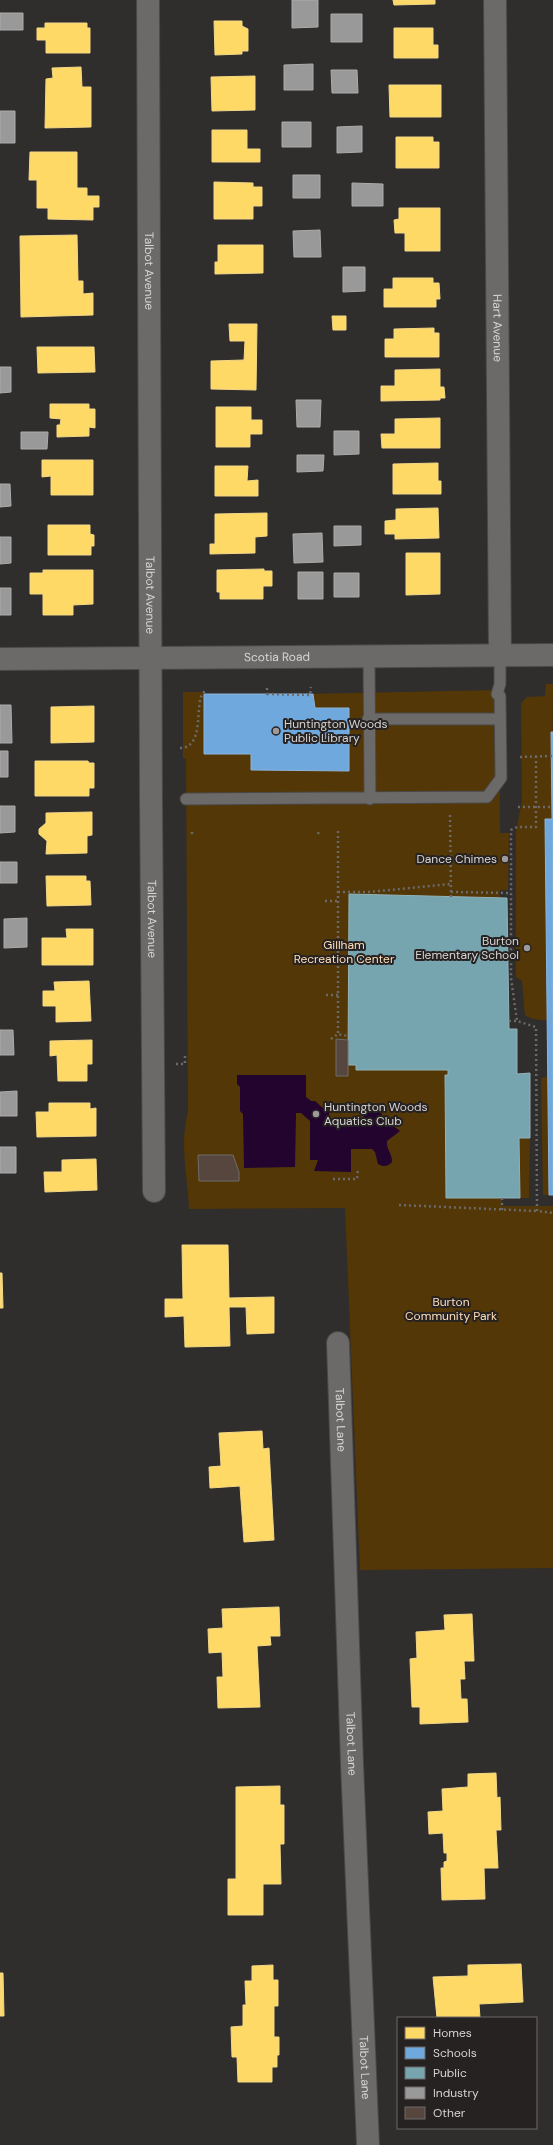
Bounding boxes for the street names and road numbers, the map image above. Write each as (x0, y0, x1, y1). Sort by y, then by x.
street label: Talbot Avenue (141, 232, 157, 310)
street label: Hart Avenue (489, 294, 506, 362)
street label: Talbot Avenue (142, 556, 158, 634)
street label: Scotia Road (244, 649, 310, 665)
street label: Talbot Avenue (144, 880, 160, 958)
street label: Talbot Lane (332, 1388, 350, 1452)
street label: Talbot Lane (342, 1712, 360, 1776)
street label: Talbot Lane (355, 2035, 374, 2100)

